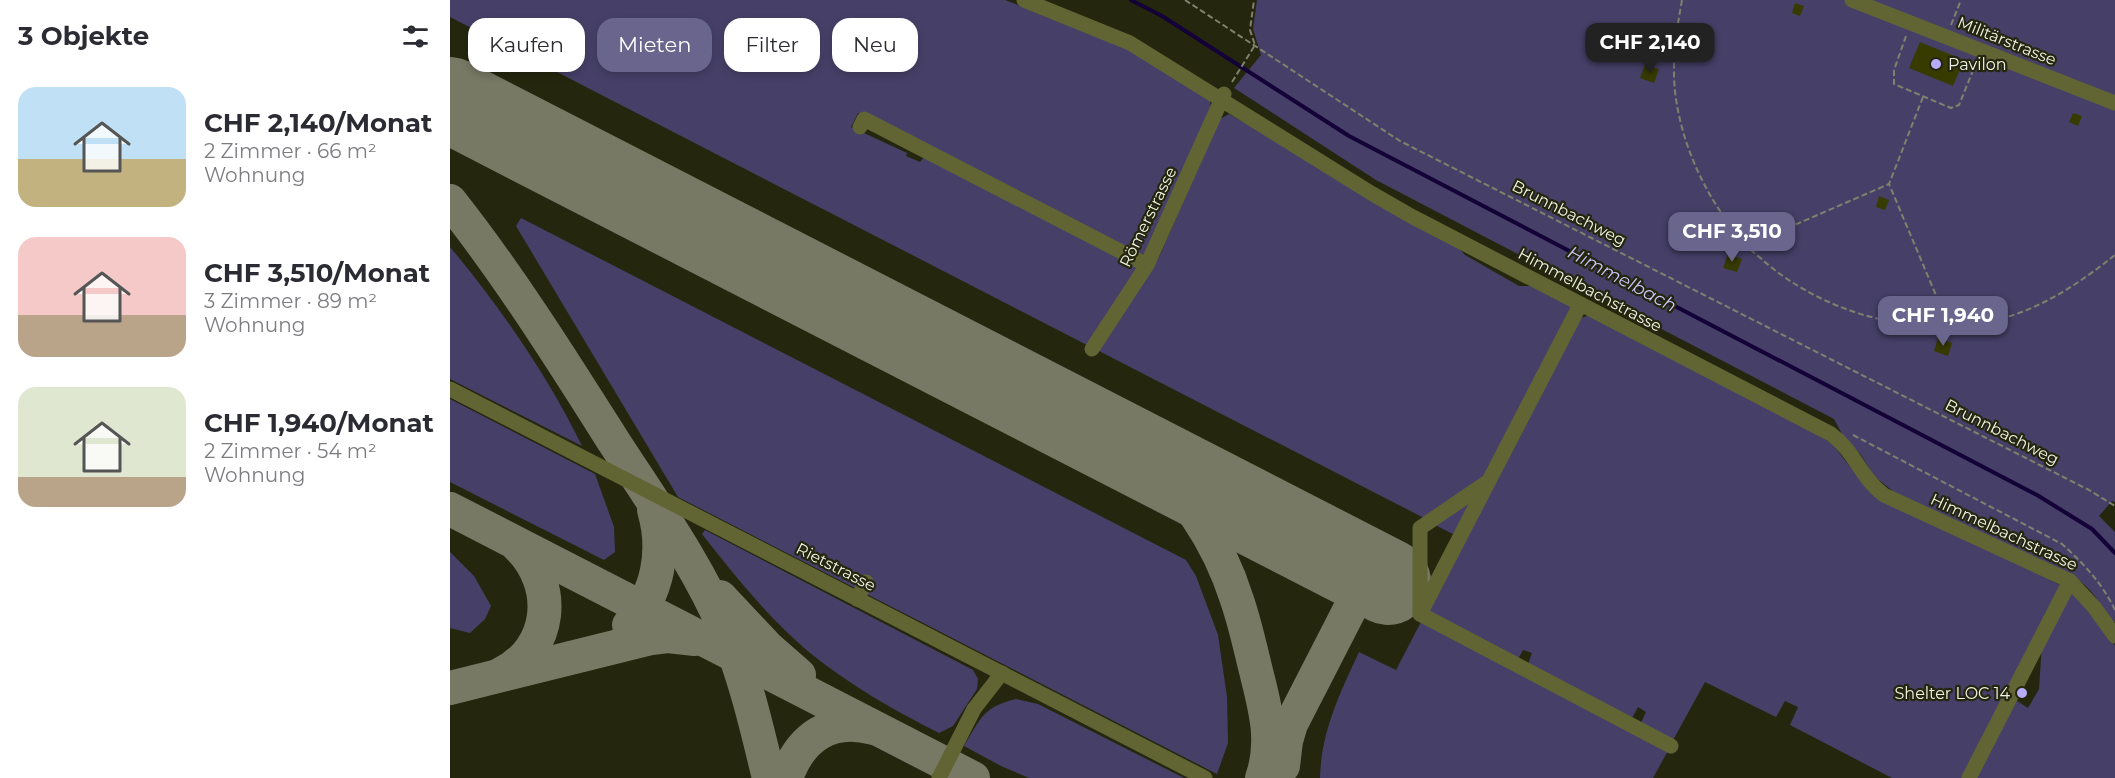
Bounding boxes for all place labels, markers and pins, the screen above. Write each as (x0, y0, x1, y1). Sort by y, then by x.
pin: CHF 2,140 (1581, 23, 1719, 74)
place label: Pavilon (1948, 55, 2007, 74)
marker: Pavilon (1929, 57, 1943, 71)
pin: CHF 3,510 (1663, 212, 1801, 263)
pin: CHF 1,940 (1874, 296, 2012, 347)
place label: Shelter LOC 14 (1895, 684, 2010, 703)
marker: Shelter LOC 14 (2015, 686, 2029, 700)

